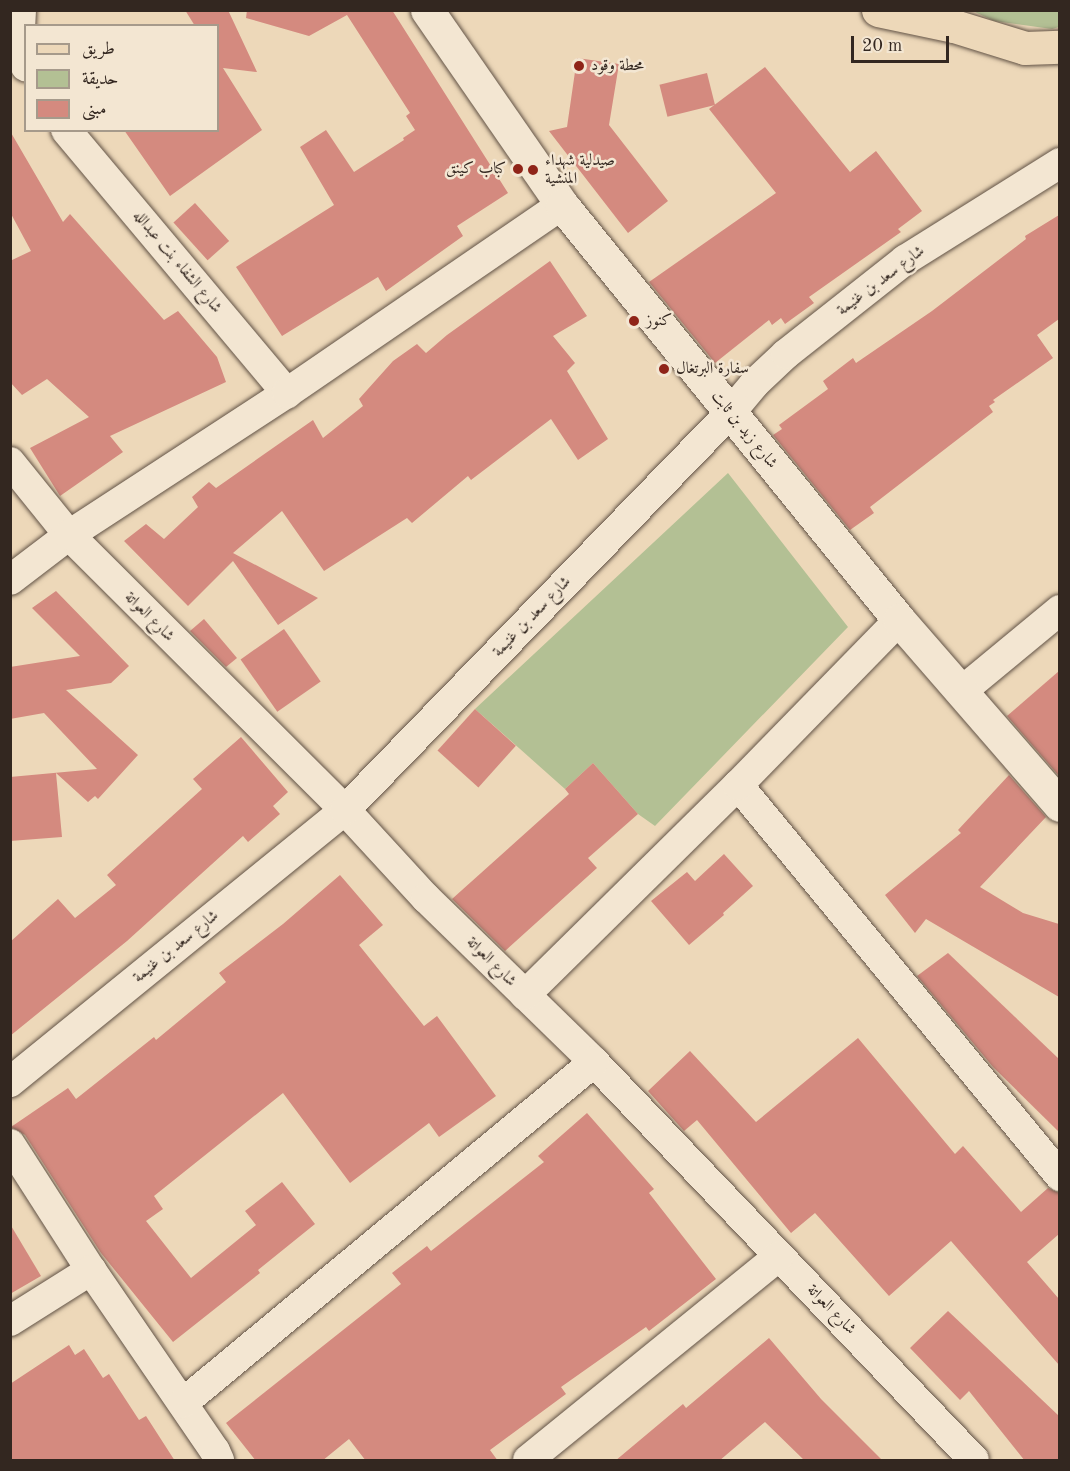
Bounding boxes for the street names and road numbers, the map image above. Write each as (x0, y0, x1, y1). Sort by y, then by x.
street label: شارع الشفاء بنت عبدالله (128, 207, 226, 317)
street label: شارع سعد بن غنيمة (833, 242, 929, 320)
street label: شارع زيد بن ثابت (707, 387, 781, 473)
street label: شارع سعد بن غنيمة (489, 573, 575, 661)
street label: شارع العواتة (120, 588, 178, 646)
street label: شارع سعد بن غنيمة (129, 907, 223, 987)
street label: شارع العواتة (462, 933, 520, 991)
street label: شارع العواتة (802, 1281, 860, 1339)

